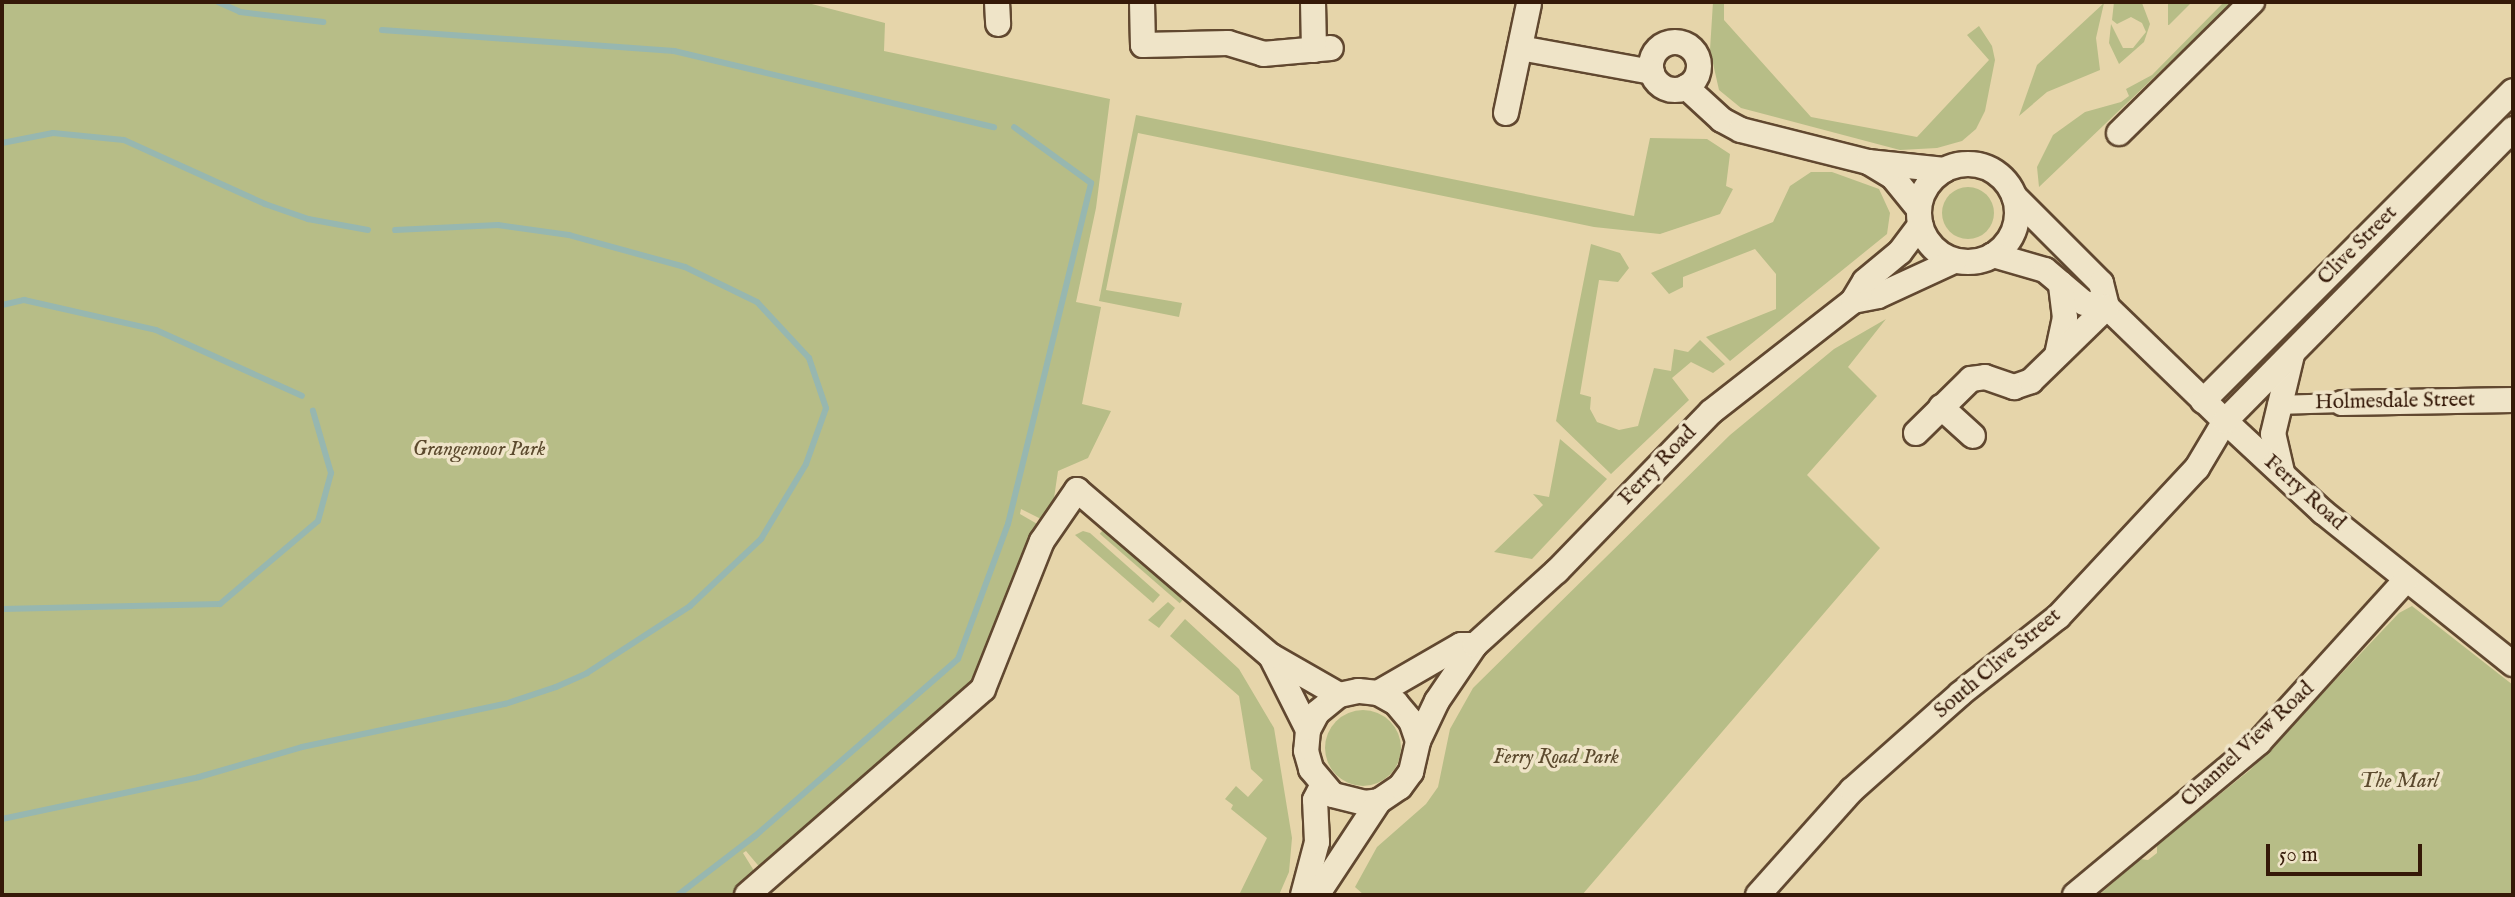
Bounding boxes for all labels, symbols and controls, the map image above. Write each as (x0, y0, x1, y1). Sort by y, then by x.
street label: Clive Street (2313, 201, 2403, 291)
street label: Holmesdale Street (2315, 388, 2475, 416)
street label: Ferry Road (1614, 421, 1702, 511)
park label: Grangemoor Park (413, 437, 545, 463)
street label: Ferry Road (2258, 450, 2350, 536)
street label: South Clive Street (1929, 604, 2067, 724)
street label: Channel View Road (2176, 677, 2320, 813)
park label: Ferry Road Park (1493, 745, 1619, 771)
park label: The Marl (2360, 769, 2438, 795)
scale bar (2270, 830, 2426, 874)
text: 50 m (2279, 842, 2318, 869)

